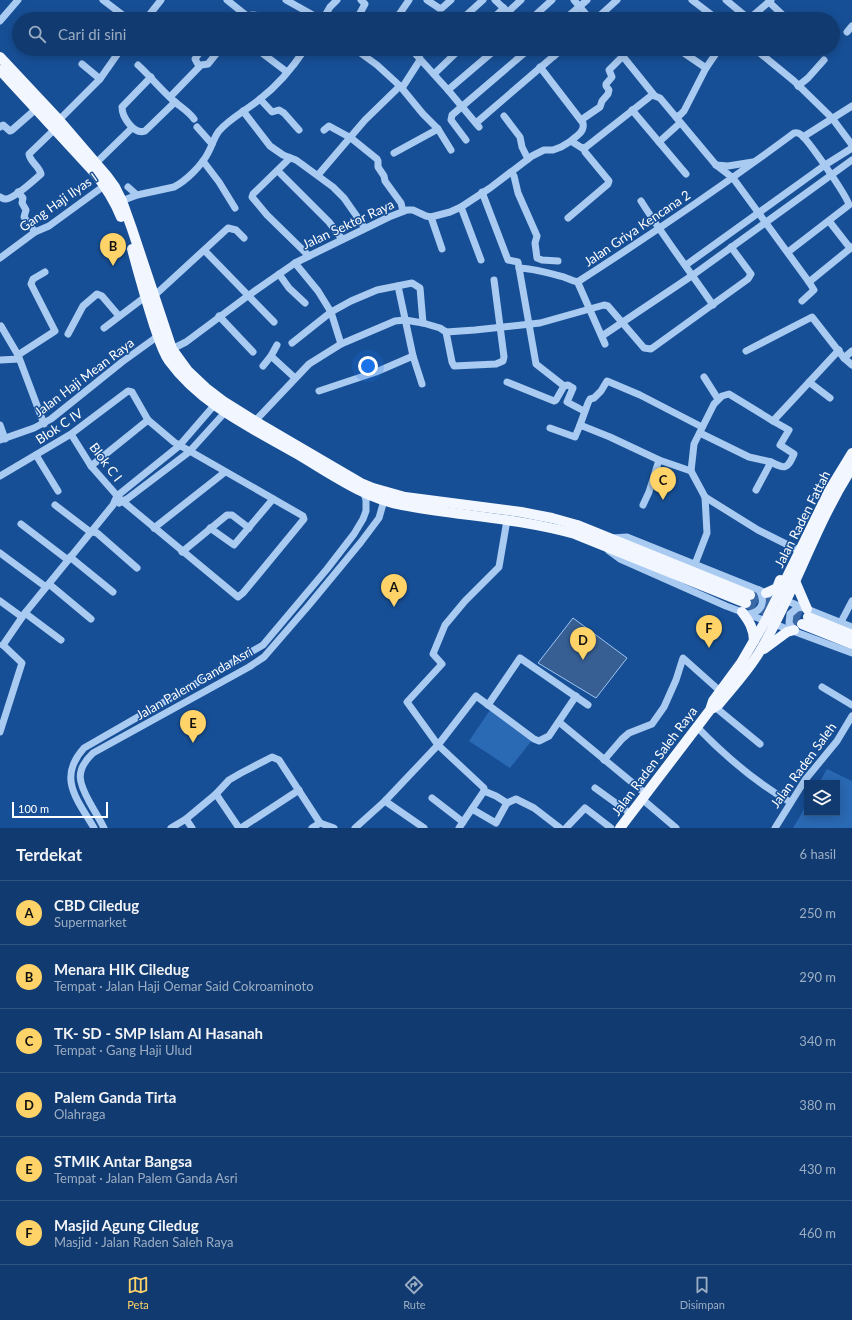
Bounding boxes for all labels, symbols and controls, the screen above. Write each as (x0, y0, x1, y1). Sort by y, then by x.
search box (12, 12, 840, 56)
icon: search (26, 23, 48, 45)
text: Cari di sini (58, 25, 126, 43)
street label: Gang Haji Ilyas I (16, 169, 100, 235)
street label: Jalan Griya Kencana 2 (581, 186, 693, 270)
street label: Jalan Sektor Raya (300, 196, 396, 252)
pin: B (100, 233, 126, 266)
street label: Jalan Haji Mean Raya (31, 334, 137, 420)
your location (358, 356, 378, 376)
street label: Blok C IV (32, 405, 86, 447)
street label: Blok C I (86, 439, 126, 485)
pin: C (650, 467, 676, 500)
street label: Jalan Raden Fattah (771, 468, 833, 570)
pin: A (381, 574, 407, 607)
pin: F (696, 615, 722, 648)
pin: D (570, 627, 596, 660)
street label: Jalan Palem Ganda Asri (133, 643, 255, 723)
street label: Jalan Raden Saleh Raya (608, 703, 700, 819)
pin: E (180, 710, 206, 743)
street label: Jalan Raden Saleh (767, 719, 839, 811)
map controls (804, 780, 840, 816)
button: layers (804, 780, 840, 816)
scale bar (12, 800, 108, 819)
text: 100 m (18, 802, 49, 815)
text: Terdekat (16, 844, 82, 865)
text: 6 hasil (800, 846, 836, 862)
text: CBD Ciledug (54, 896, 139, 914)
text: A (24, 905, 34, 921)
text: 250 m (799, 905, 836, 921)
text: Supermarket (54, 914, 127, 930)
text: Menara HIK Ciledug (54, 960, 189, 978)
text: B (25, 969, 33, 985)
text: 290 m (799, 969, 836, 985)
text: Tempat · Jalan Haji Oemar Said Cokroaminoto (54, 978, 314, 994)
text: TK- SD - SMP Islam Al Hasanah (54, 1024, 263, 1042)
text: C (25, 1033, 33, 1049)
text: 340 m (799, 1033, 836, 1049)
text: Tempat · Gang Haji Ulud (54, 1042, 192, 1058)
text: Palem Ganda Tirta (54, 1088, 176, 1106)
text: D (24, 1097, 34, 1113)
text: 380 m (799, 1097, 836, 1113)
text: Olahraga (54, 1106, 105, 1122)
text: STMIK Antar Bangsa (54, 1152, 192, 1170)
text: E (25, 1161, 33, 1177)
text: 430 m (799, 1161, 836, 1177)
text: Tempat · Jalan Palem Ganda Asri (54, 1170, 238, 1186)
text: Masjid Agung Ciledug (54, 1216, 199, 1234)
text: F (25, 1225, 33, 1241)
text: 460 m (799, 1225, 836, 1241)
text: Masjid · Jalan Raden Saleh Raya (54, 1234, 234, 1250)
tab: Peta (127, 1274, 149, 1311)
tab: Rute (403, 1274, 426, 1311)
tab: Disimpan (680, 1274, 725, 1311)

